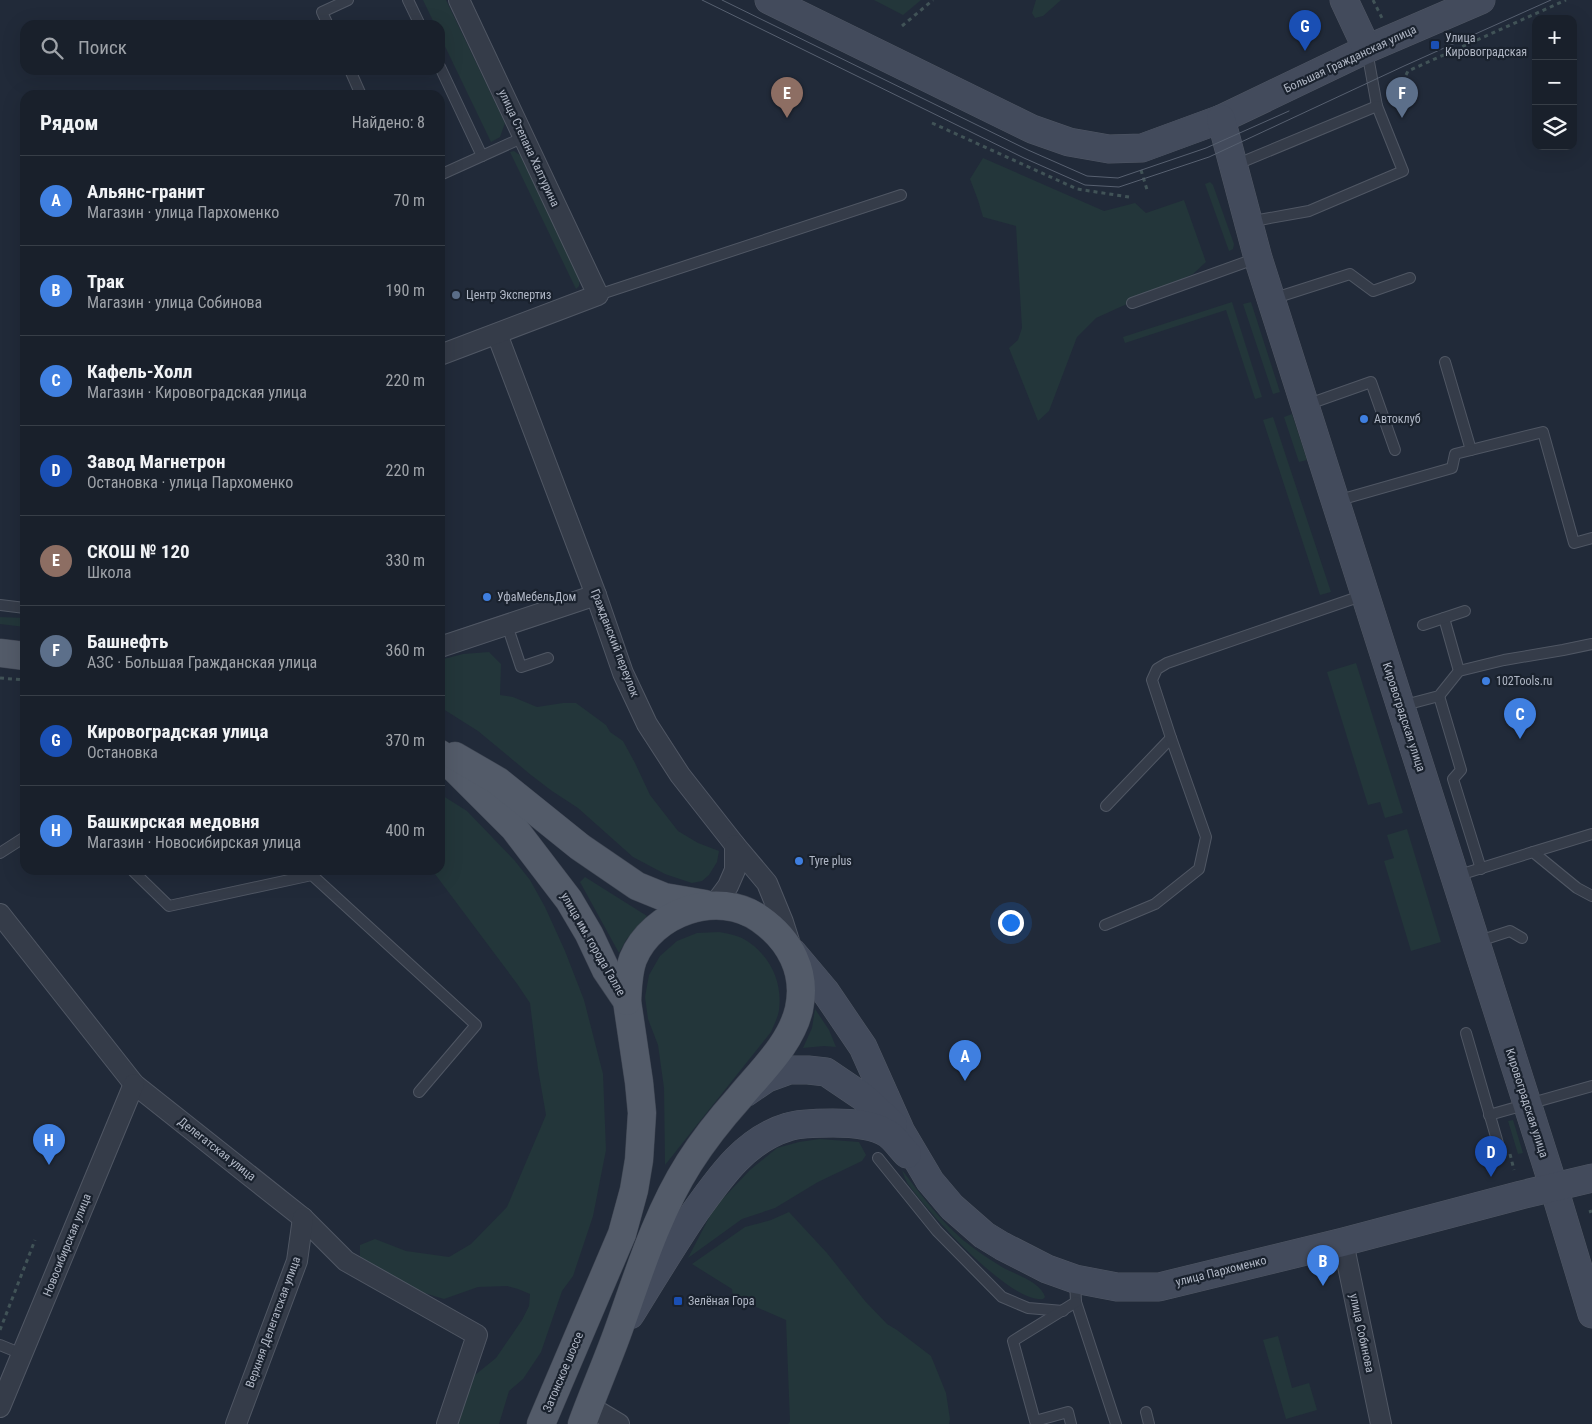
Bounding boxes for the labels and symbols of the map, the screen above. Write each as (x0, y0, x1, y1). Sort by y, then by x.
pin: G (1289, 10, 1321, 51)
street label: Большая Гражданская улица (1282, 22, 1419, 96)
place label: Улица Кировоградская (1445, 31, 1527, 59)
marker: Улица Кировоградская (1429, 39, 1441, 51)
pin: E (771, 77, 803, 118)
pin: F (1386, 77, 1418, 118)
street label: улица Степана Халтурина (496, 87, 562, 209)
place label: Центр Экспертиз (466, 288, 551, 302)
marker: Центр Экспертиз (450, 289, 462, 301)
place label: Автоклуб (1374, 412, 1421, 426)
marker: Автоклуб (1358, 413, 1370, 425)
street label: Гражданский переулок (588, 587, 642, 699)
place label: УфаМебельДом (497, 590, 576, 604)
marker: УфаМебельДом (481, 591, 493, 603)
street label: Кировоградская улица (1380, 661, 1428, 774)
place label: 102Tools.ru (1496, 674, 1553, 688)
marker: 102Tools.ru (1480, 675, 1492, 687)
pin: C (1504, 698, 1536, 739)
place label: Tyre plus (809, 854, 852, 868)
marker: Tyre plus (793, 855, 805, 867)
street label: улица им. города Галле (558, 890, 628, 998)
your location (998, 910, 1024, 936)
pin: A (949, 1040, 981, 1081)
street label: Кировоградская улица (1503, 1047, 1551, 1160)
street label: Делегатская улица (175, 1114, 259, 1184)
pin: H (33, 1124, 65, 1165)
pin: D (1475, 1136, 1507, 1177)
street label: Новосибирская улица (40, 1191, 94, 1298)
pin: B (1307, 1245, 1339, 1286)
street label: улица Пархоменко (1174, 1253, 1268, 1289)
street label: Верхняя Делегатская улица (243, 1254, 303, 1389)
street label: улица Собинова (1347, 1292, 1377, 1374)
place label: Зелёная Гора (688, 1294, 755, 1308)
marker: Зелёная Гора (672, 1295, 684, 1307)
street label: Затонское шоссе (540, 1330, 586, 1414)

